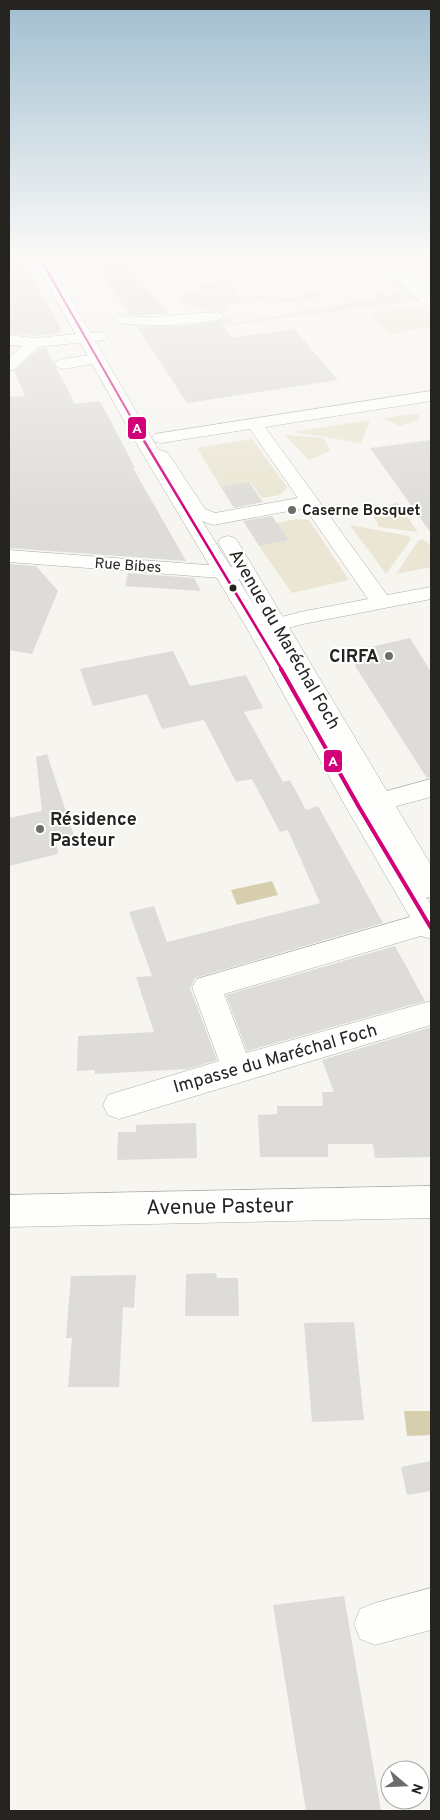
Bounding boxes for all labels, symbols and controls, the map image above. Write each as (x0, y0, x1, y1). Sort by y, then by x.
line badge: A (127, 416, 147, 440)
text: A (132, 421, 142, 438)
place label: Caserne Bosquet (302, 502, 420, 521)
marker: Caserne Bosquet (286, 504, 298, 516)
street label: Avenue du Maréchal Foch (223, 545, 345, 734)
street label: Rue Bibes (94, 555, 162, 578)
unlabelled marker (228, 583, 238, 593)
place label: CIRFA (329, 646, 379, 669)
marker: CIRFA (383, 650, 395, 662)
line badge: A (323, 749, 343, 773)
text: A (328, 754, 338, 771)
place label: Résidence Pasteur (50, 809, 137, 853)
marker: Résidence Pasteur (34, 823, 46, 835)
street label: Impasse du Maréchal Foch (171, 1019, 380, 1100)
street label: Avenue Pasteur (146, 1193, 294, 1222)
north arrow (380, 1760, 430, 1810)
text: N (406, 1781, 426, 1796)

